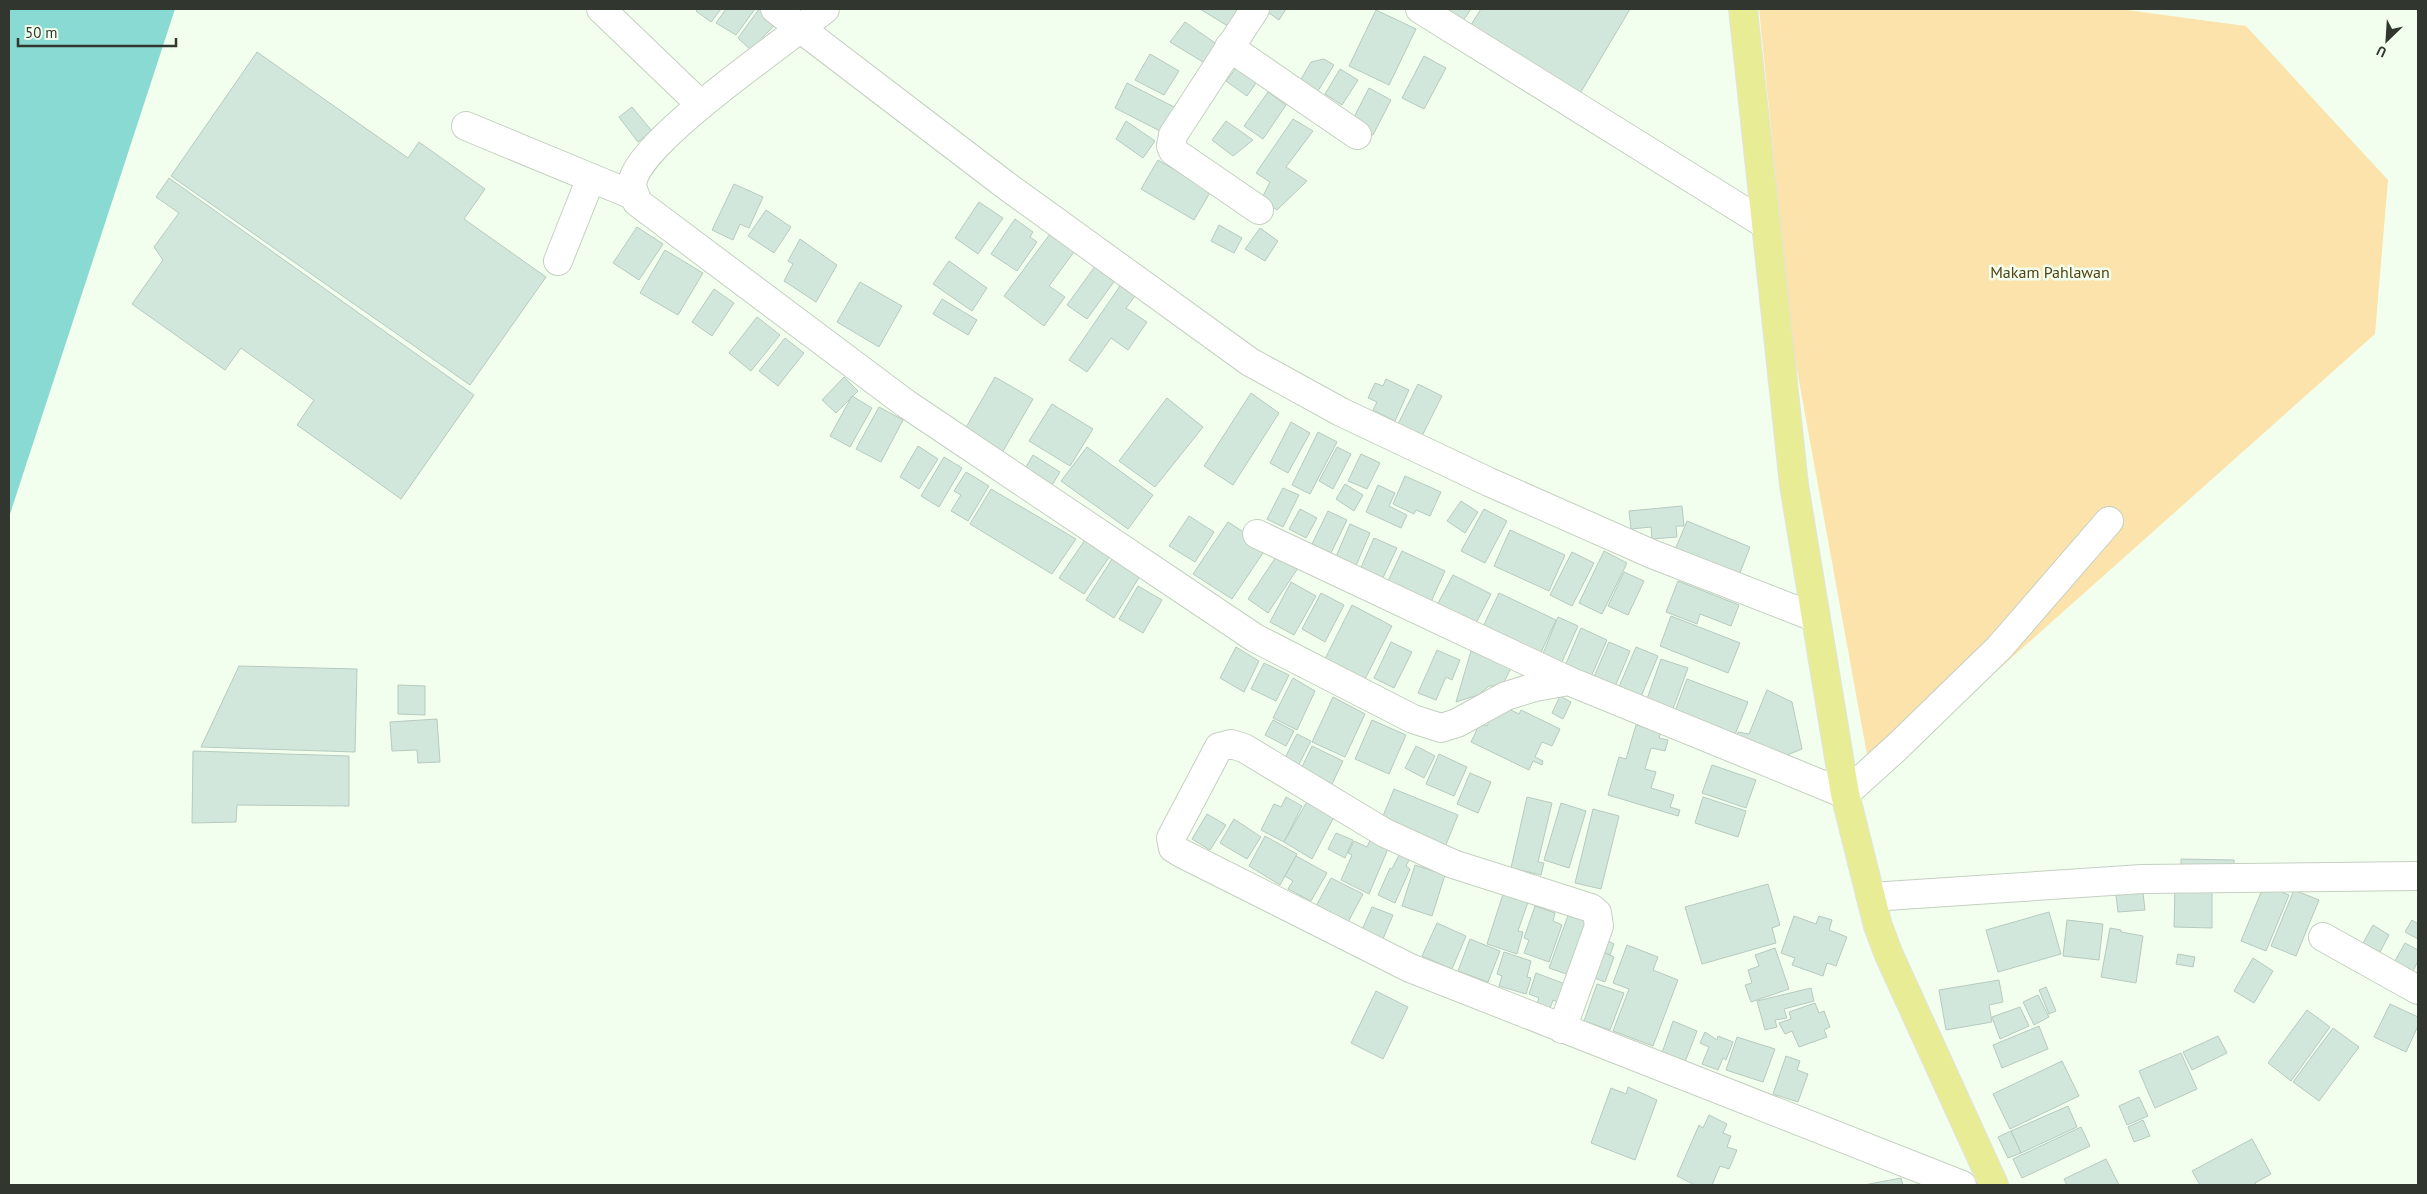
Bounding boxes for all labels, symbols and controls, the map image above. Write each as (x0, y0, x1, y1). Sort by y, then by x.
scale bar (18, 15, 175, 47)
north arrow (2362, 15, 2412, 65)
text: 50 m (25, 23, 58, 42)
text: U (2374, 42, 2389, 62)
park label: Makam Pahlawan (1990, 262, 2110, 282)

